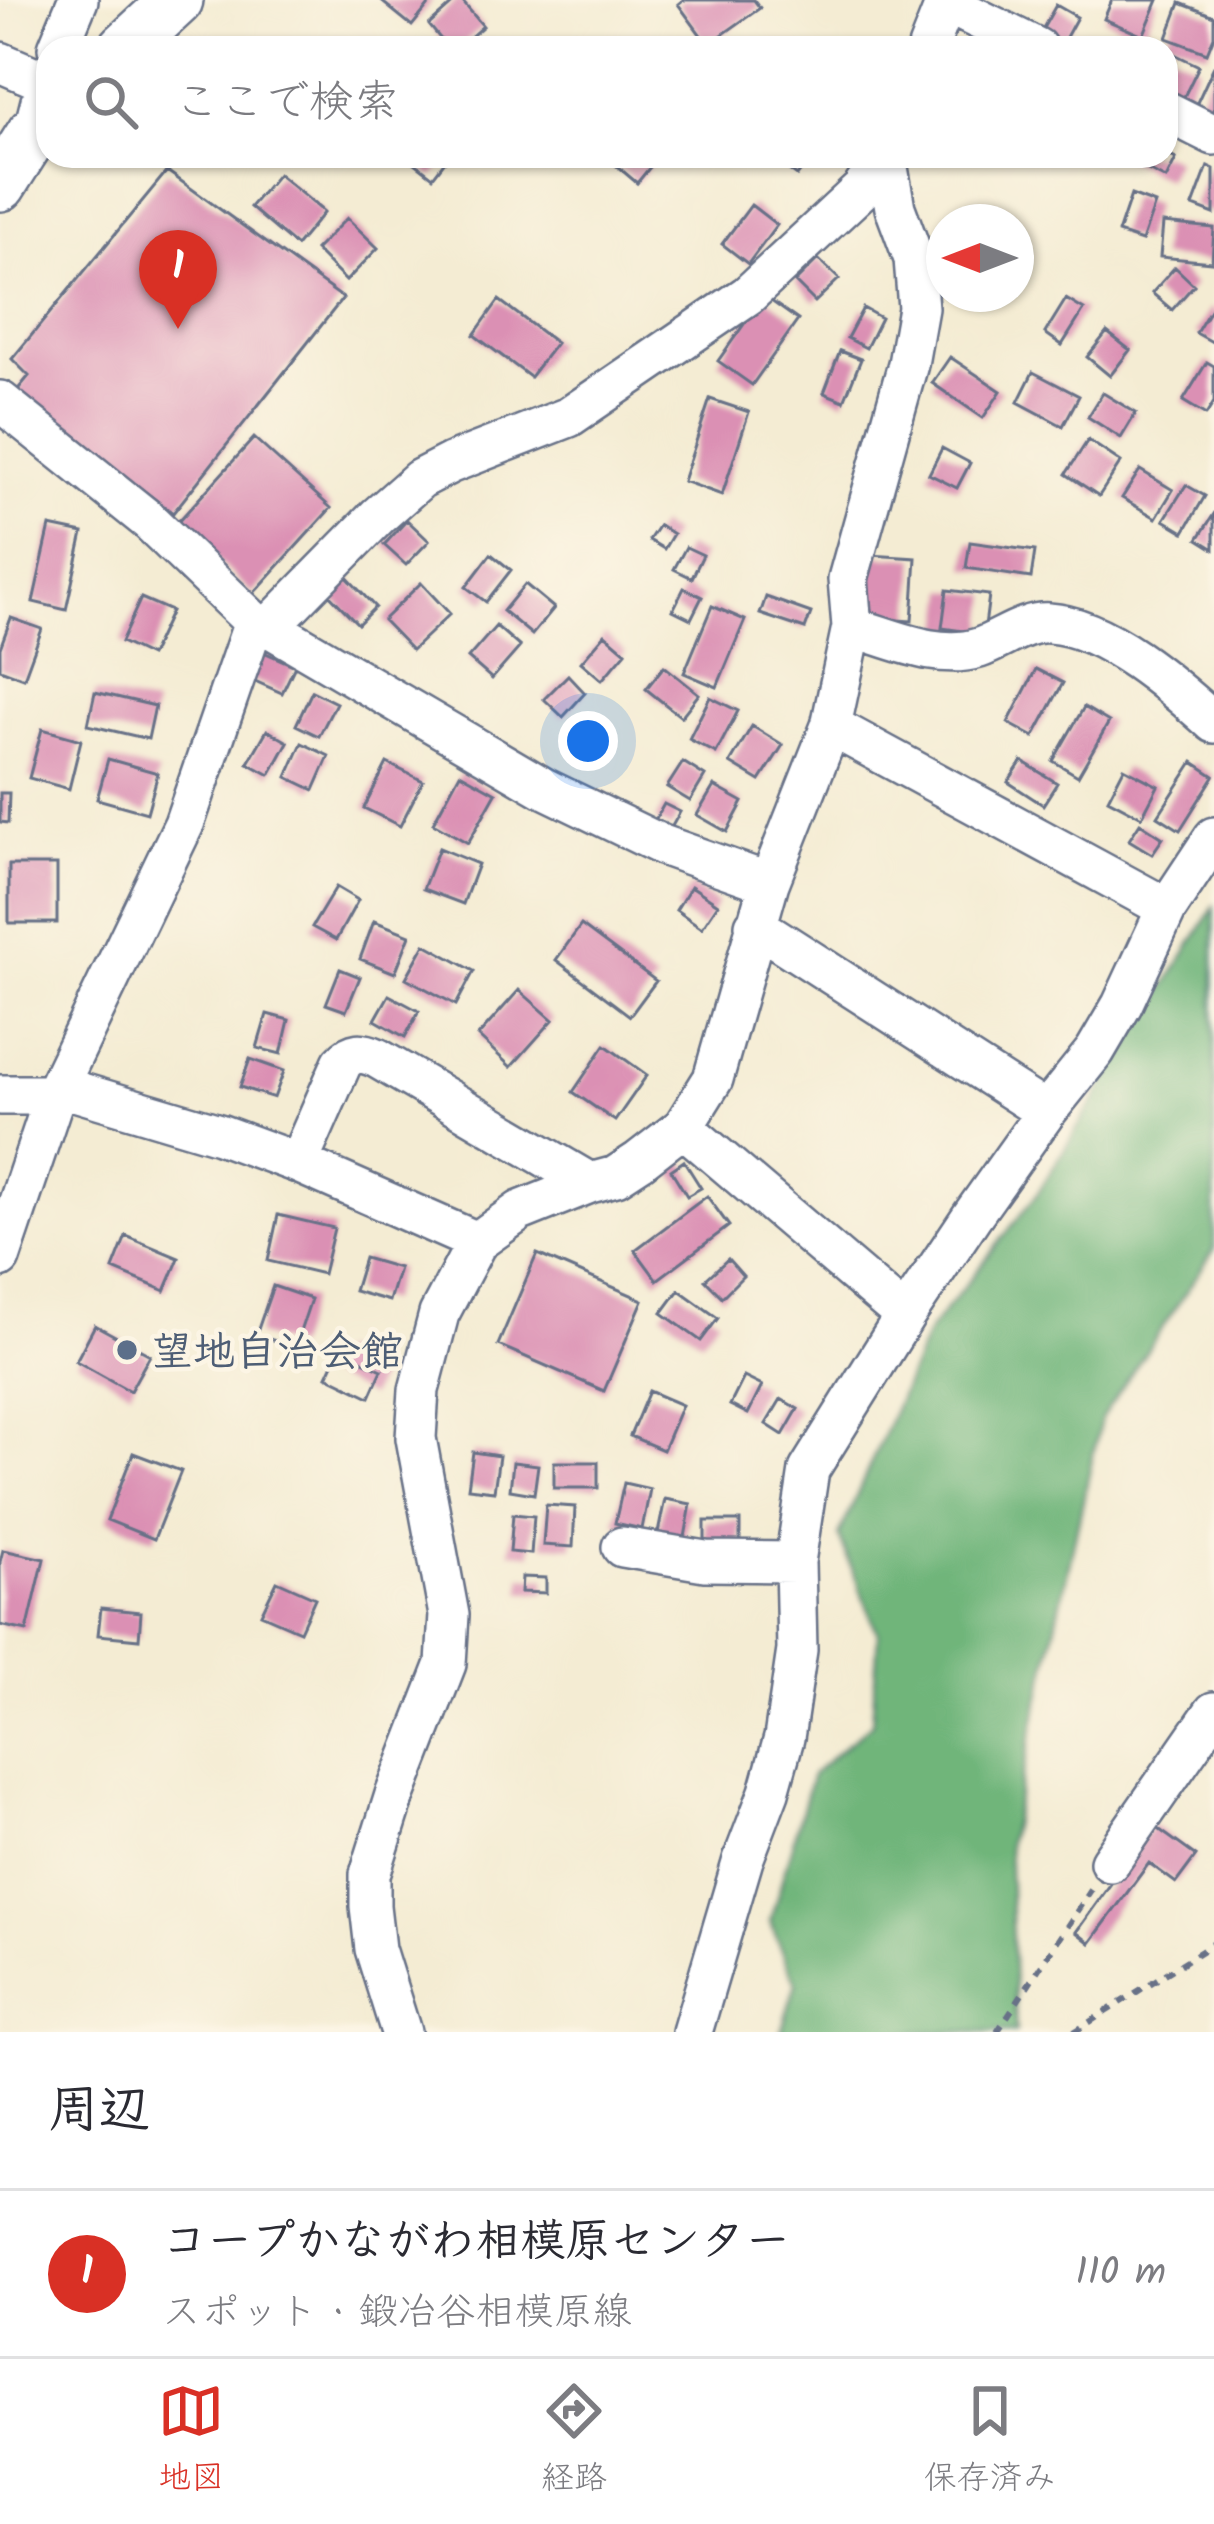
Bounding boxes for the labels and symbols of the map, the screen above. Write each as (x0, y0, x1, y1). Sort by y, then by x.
north arrow (926, 204, 1034, 312)
pin: 1 (139, 230, 217, 329)
your location (558, 711, 618, 771)
place label: 望地自治会館 (151, 1320, 403, 1387)
marker: 望地自治会館 (114, 1337, 140, 1363)

